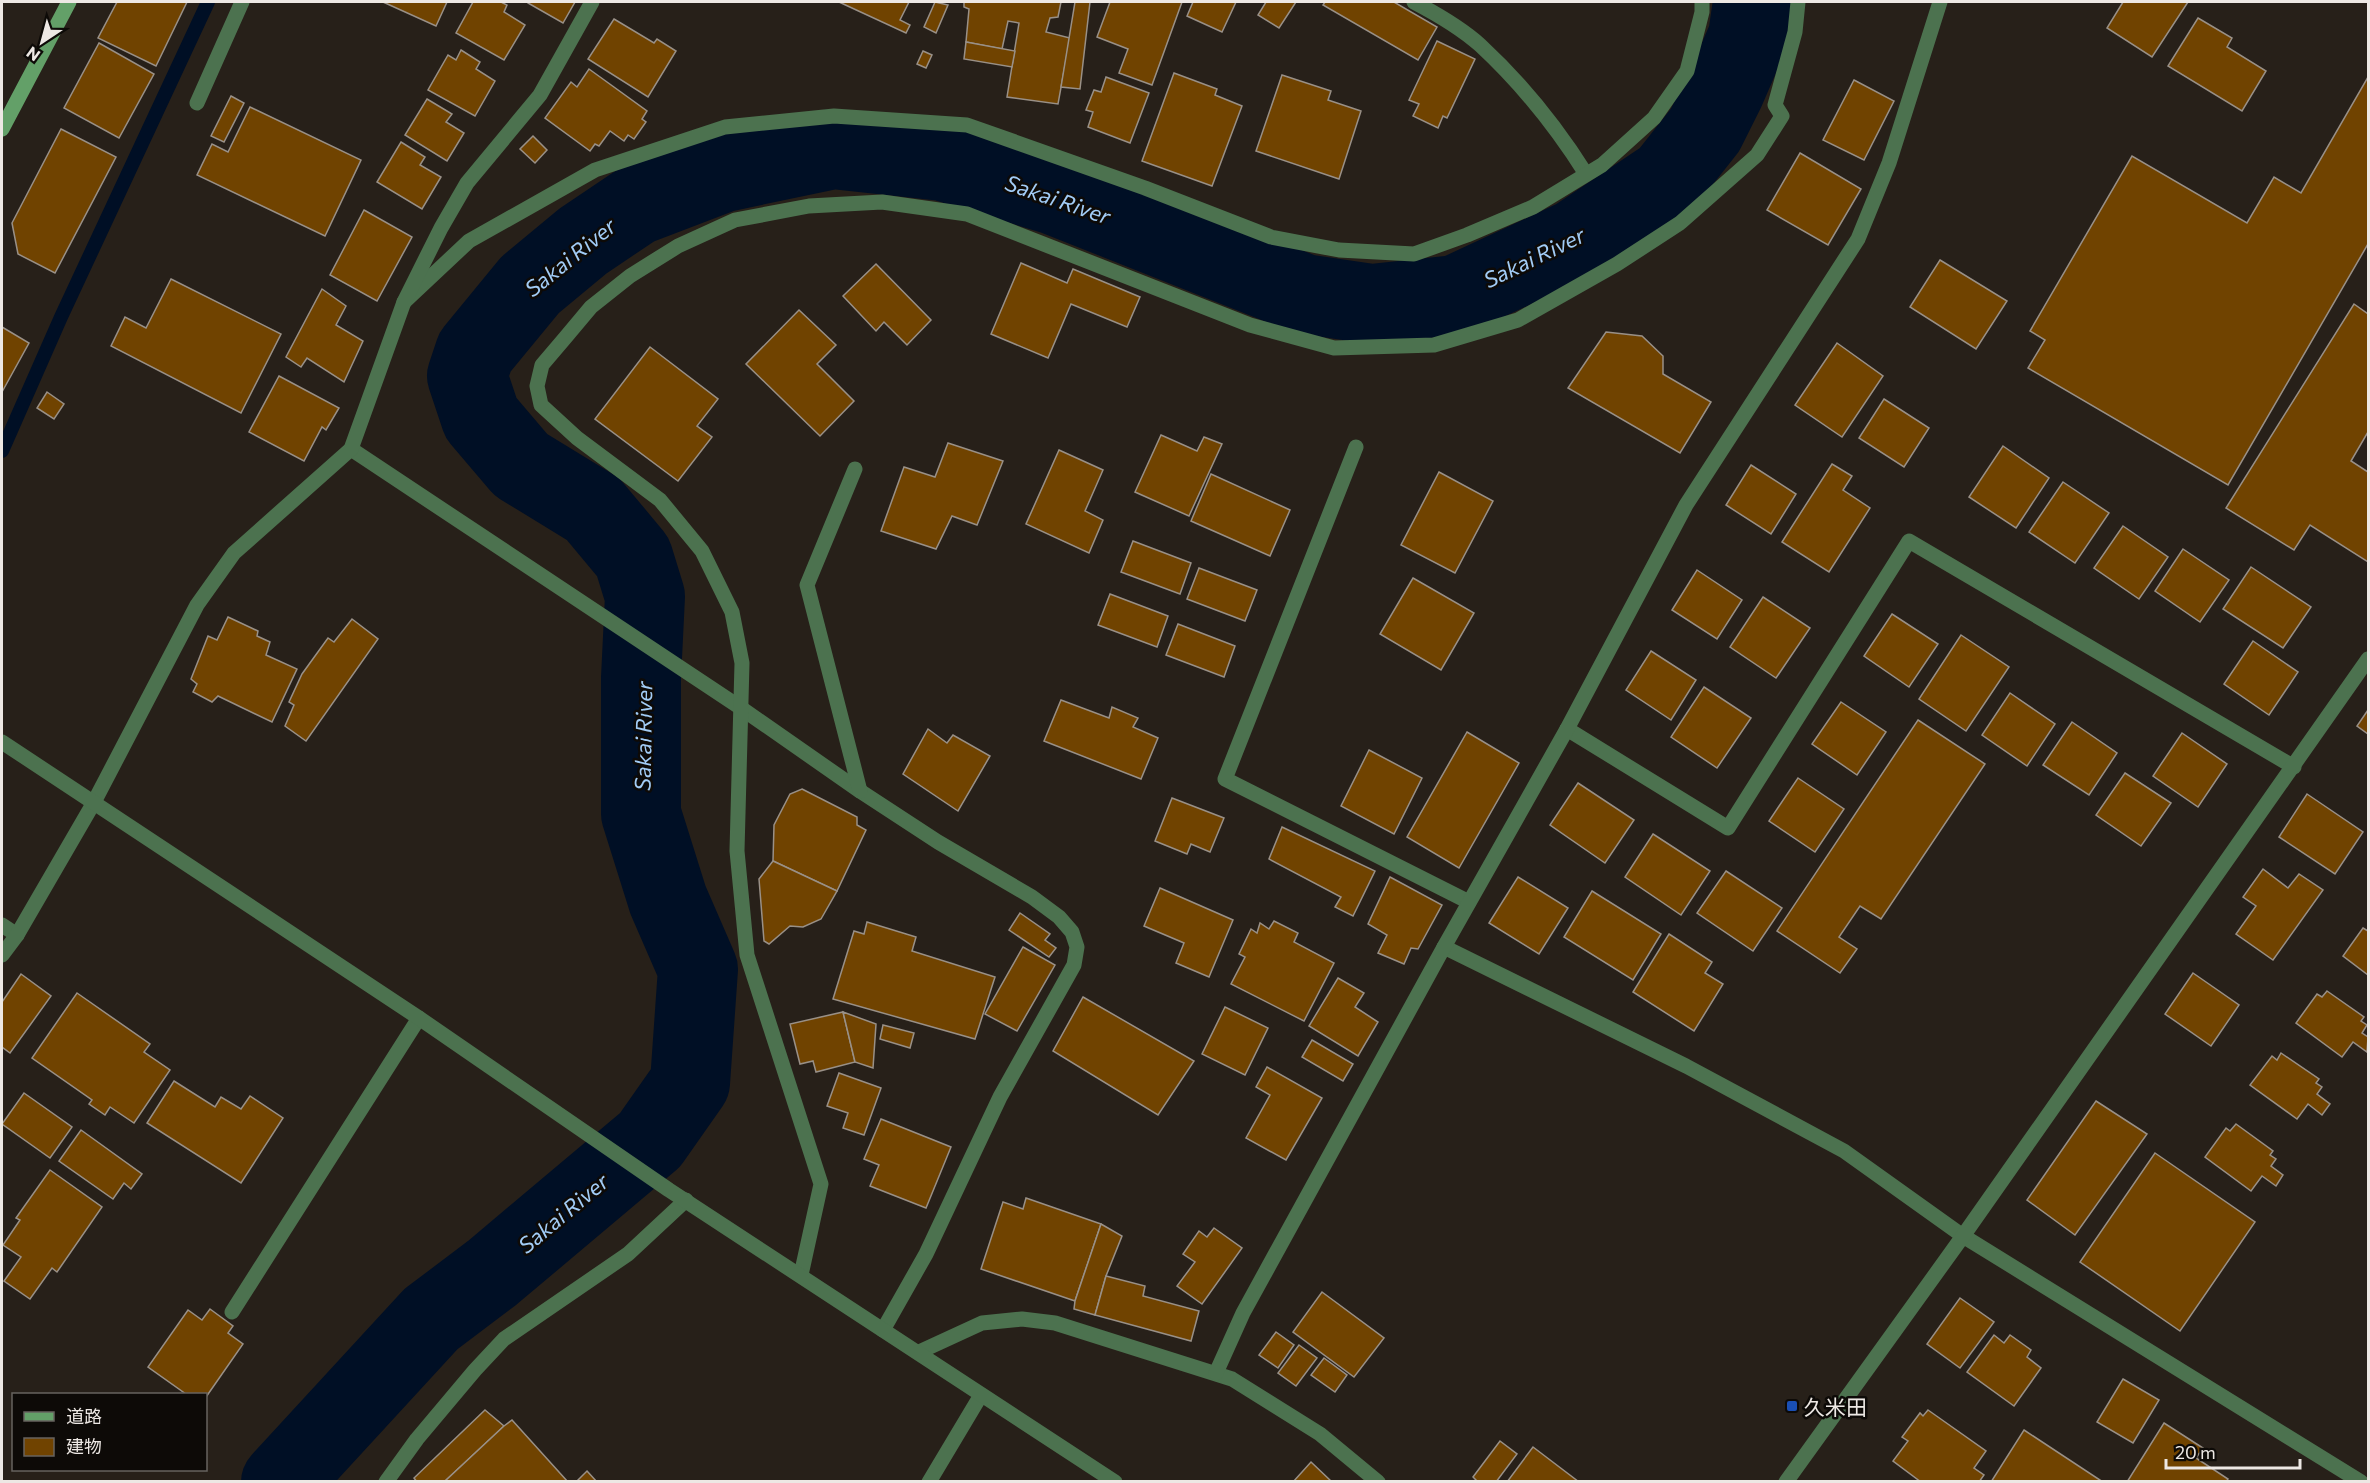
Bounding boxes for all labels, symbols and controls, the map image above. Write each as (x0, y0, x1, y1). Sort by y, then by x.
north arrow (12, 12, 72, 72)
text: N (22, 43, 43, 66)
water label: Sakai River (1002, 168, 1115, 230)
water label: Sakai River (519, 211, 622, 302)
water label: Sakai River (1479, 220, 1590, 293)
water label: Sakai River (629, 680, 657, 791)
water label: Sakai River (512, 1167, 615, 1259)
legend (12, 1393, 207, 1471)
place label: 久米田 (1804, 1394, 1867, 1419)
marker: 久米田 (1785, 1399, 1799, 1413)
text: 道路 (66, 1405, 102, 1427)
scale bar (2166, 1432, 2300, 1470)
text: 建物 (66, 1435, 102, 1457)
text: 20 m (2175, 1441, 2216, 1463)

